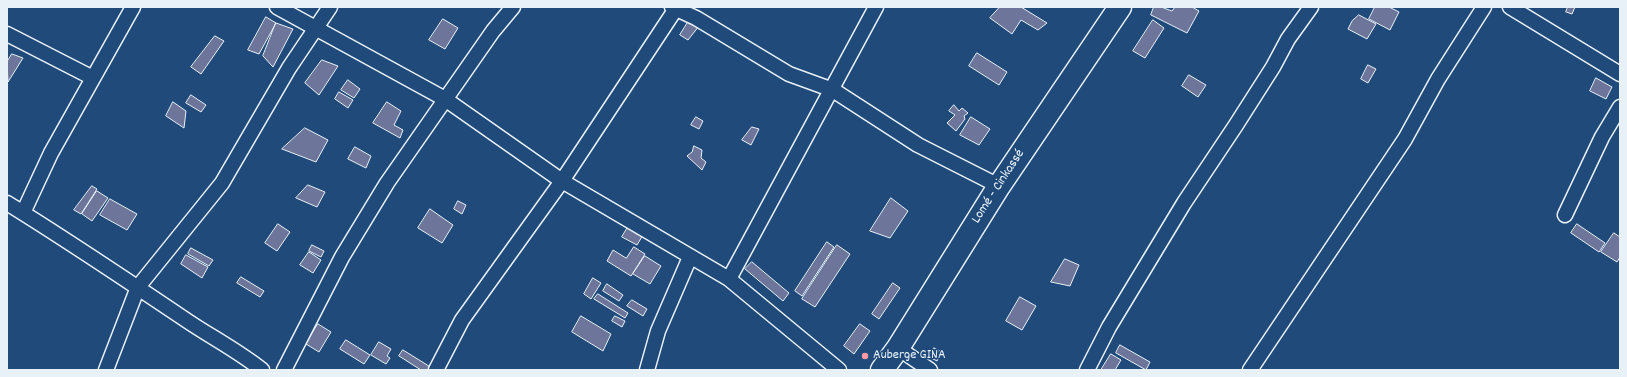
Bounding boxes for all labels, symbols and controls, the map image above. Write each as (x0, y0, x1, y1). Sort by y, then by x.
street label: Lomé - Cinkassé (969, 147, 1029, 227)
place label: Auberge GINA (873, 348, 946, 364)
marker: Auberge GINA (860, 351, 870, 361)

